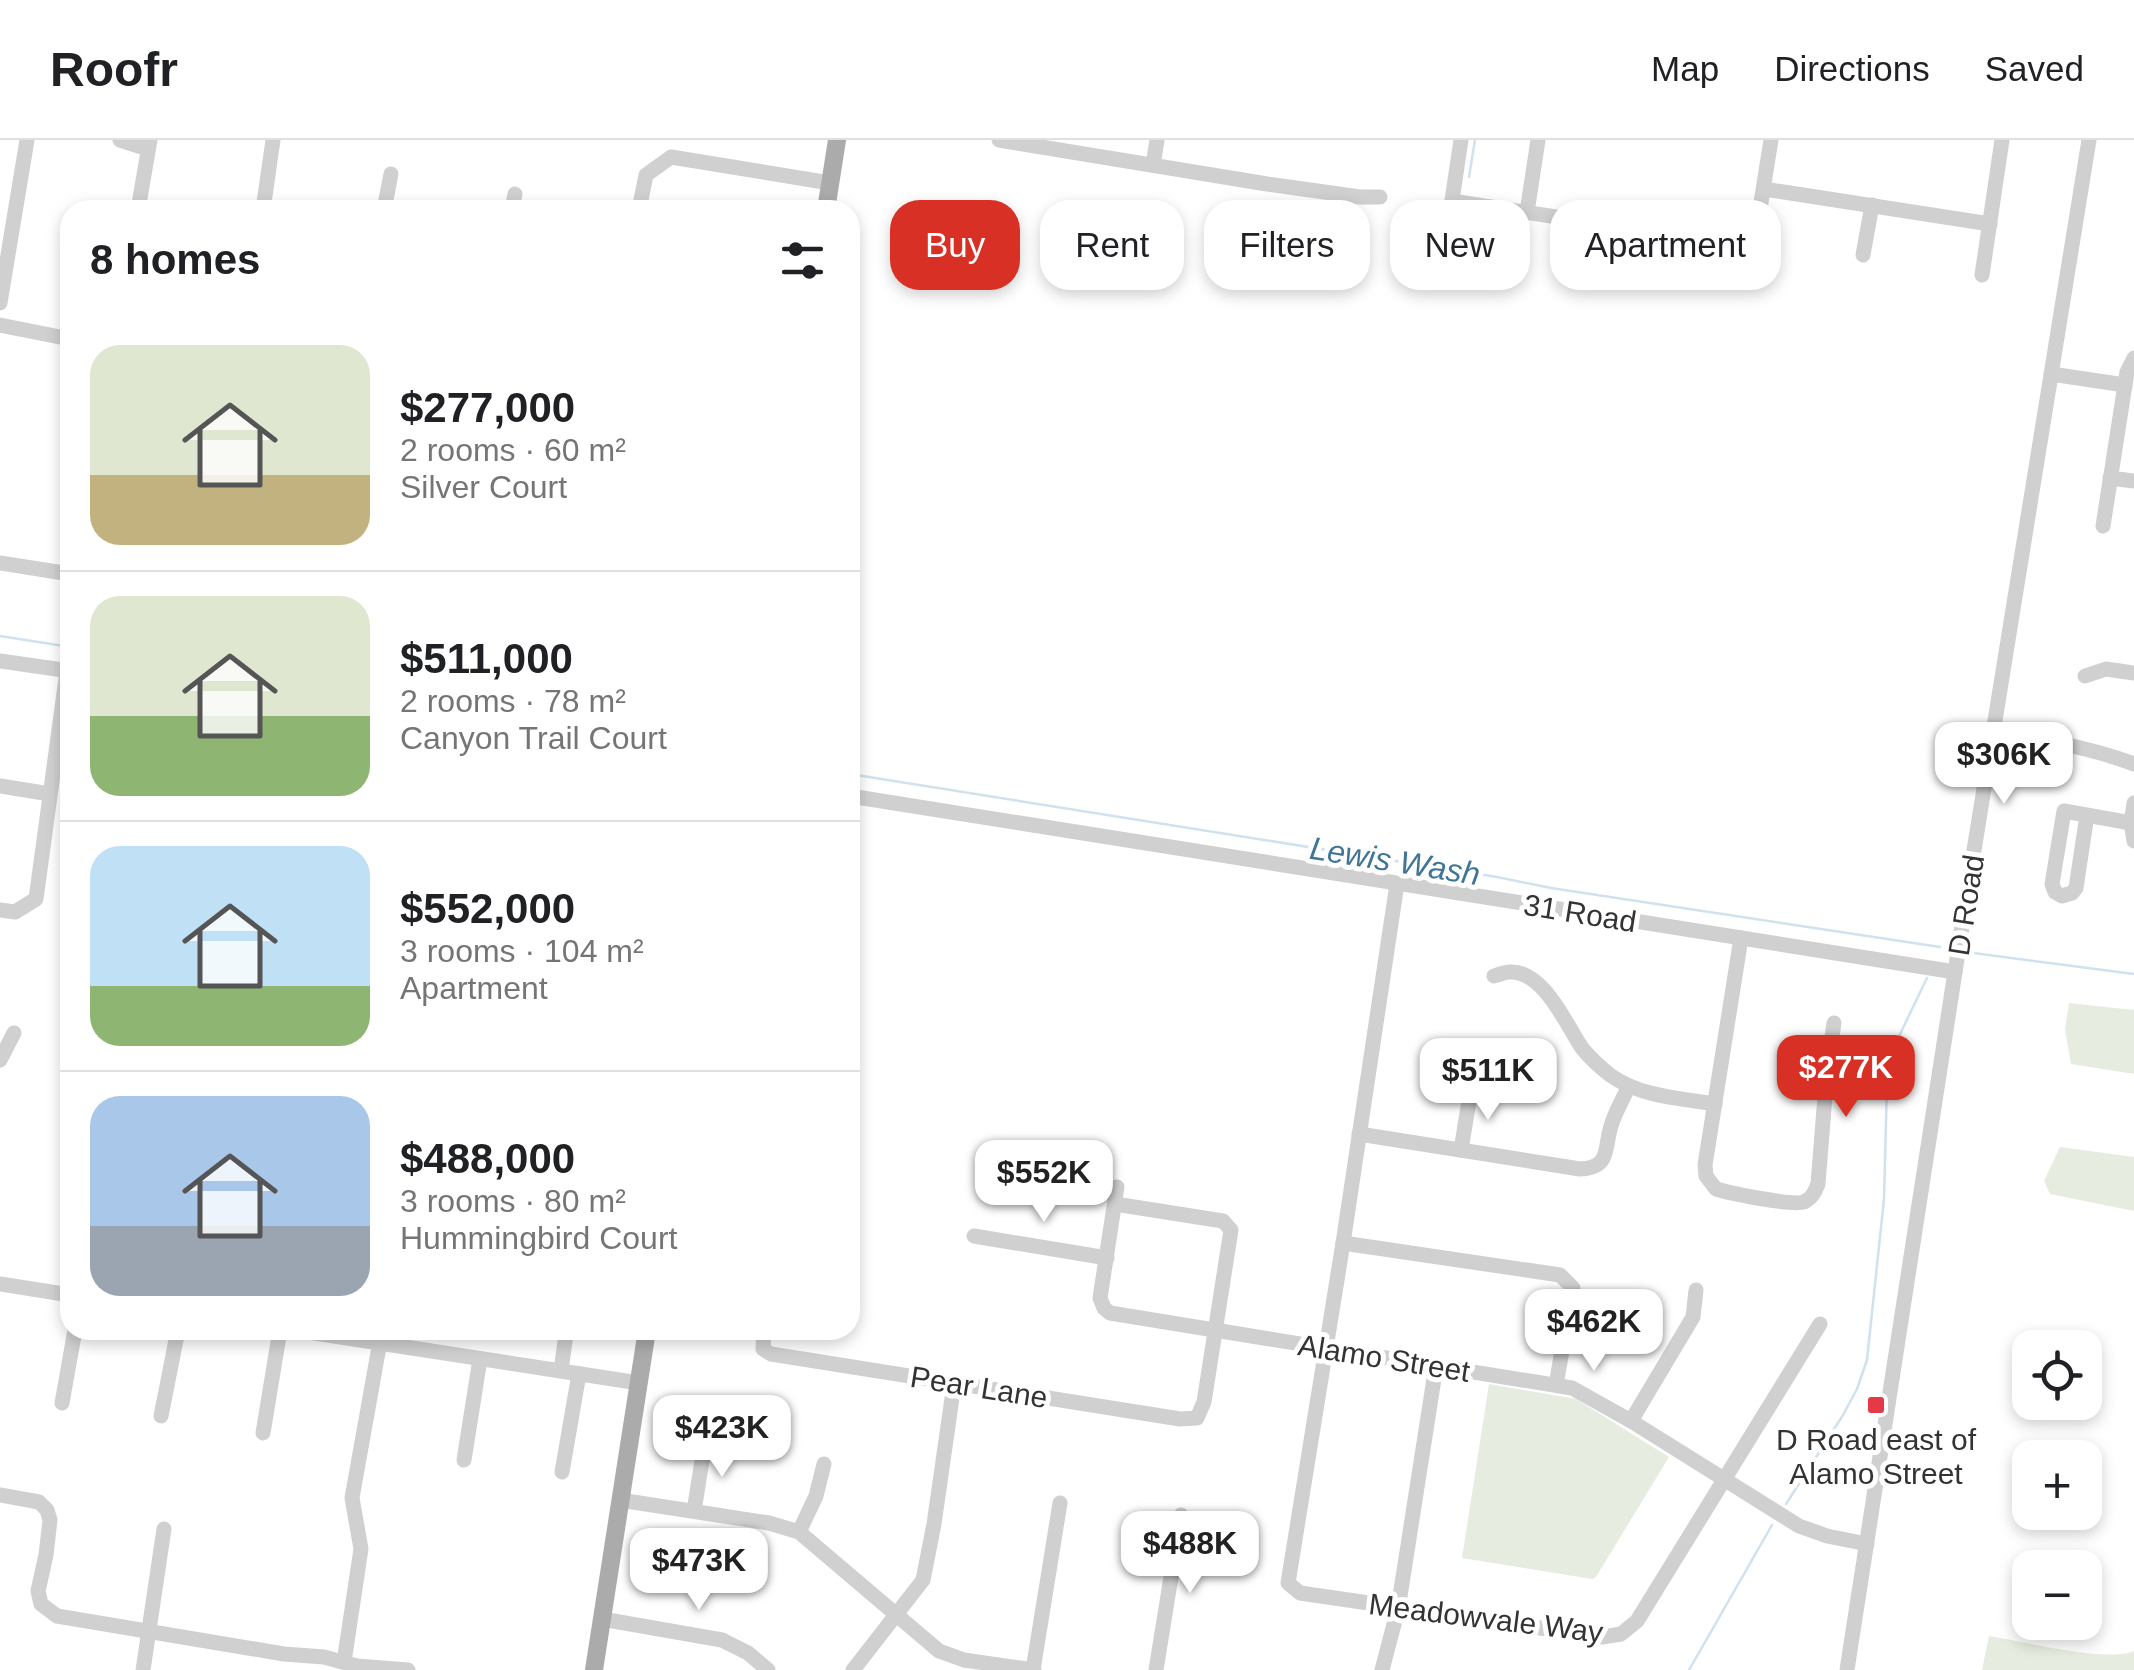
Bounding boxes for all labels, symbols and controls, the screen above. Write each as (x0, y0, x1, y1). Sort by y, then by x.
text: Roofr (50, 43, 178, 96)
text: Map (1651, 49, 1719, 88)
text: Directions (1774, 49, 1930, 88)
text: Saved (1985, 49, 2084, 88)
chip: Buy (890, 200, 1020, 290)
chip: Rent (1040, 200, 1184, 290)
chip: Filters (1204, 200, 1370, 290)
chip: New (1390, 200, 1530, 290)
chip: Apartment (1550, 200, 1781, 290)
icon: filters (775, 233, 830, 288)
text: 8 homes (90, 236, 260, 283)
text: $277,000 (400, 384, 575, 431)
icon: home (170, 385, 290, 505)
text: 2 rooms · 60 m² (400, 432, 626, 468)
text: Silver Court (400, 469, 567, 505)
text: $511,000 (400, 635, 573, 682)
icon: home (170, 636, 290, 756)
text: 2 rooms · 78 m² (400, 683, 626, 719)
text: Canyon Trail Court (400, 720, 667, 756)
pin: $306K (1934, 722, 2074, 807)
text: $306K (1957, 736, 2051, 772)
water label: Lewis Wash (1307, 830, 1483, 892)
street label: D Road (1942, 852, 1990, 958)
text: $552,000 (400, 885, 575, 932)
icon: home (170, 886, 290, 1006)
street label: 31 Road (1521, 888, 1639, 938)
text: 3 rooms · 104 m² (400, 933, 644, 969)
text: Apartment (400, 970, 548, 1006)
pin: $277K (1776, 1035, 1916, 1120)
pin: $511K (1418, 1038, 1558, 1123)
text: $277K (1799, 1049, 1893, 1085)
text: $511K (1442, 1052, 1534, 1088)
text: $488,000 (400, 1135, 575, 1182)
icon: home (170, 1136, 290, 1256)
pin: $552K (974, 1140, 1114, 1225)
text: $552K (997, 1154, 1091, 1190)
text: 3 rooms · 80 m² (400, 1183, 626, 1219)
text: Hummingbird Court (400, 1220, 677, 1256)
pin: $462K (1524, 1289, 1664, 1374)
text: $462K (1547, 1303, 1641, 1339)
street label: Alamo Street (1296, 1328, 1473, 1388)
map controls (2012, 1330, 2102, 1640)
button: locate (2012, 1330, 2102, 1420)
street label: Pear Lane (908, 1360, 1050, 1414)
marker: D Road east of Alamo Street (1865, 1394, 1887, 1416)
pin: $423K (652, 1395, 792, 1480)
text: $423K (675, 1409, 769, 1445)
place label: D Road east of Alamo Street (1776, 1423, 1977, 1490)
button: + (2012, 1440, 2102, 1530)
pin: $488K (1120, 1511, 1260, 1596)
text: $488K (1143, 1525, 1237, 1561)
pin: $473K (629, 1528, 769, 1613)
text: $473K (652, 1542, 746, 1578)
button: − (2012, 1550, 2102, 1640)
street label: Meadowvale Way (1367, 1587, 1605, 1649)

